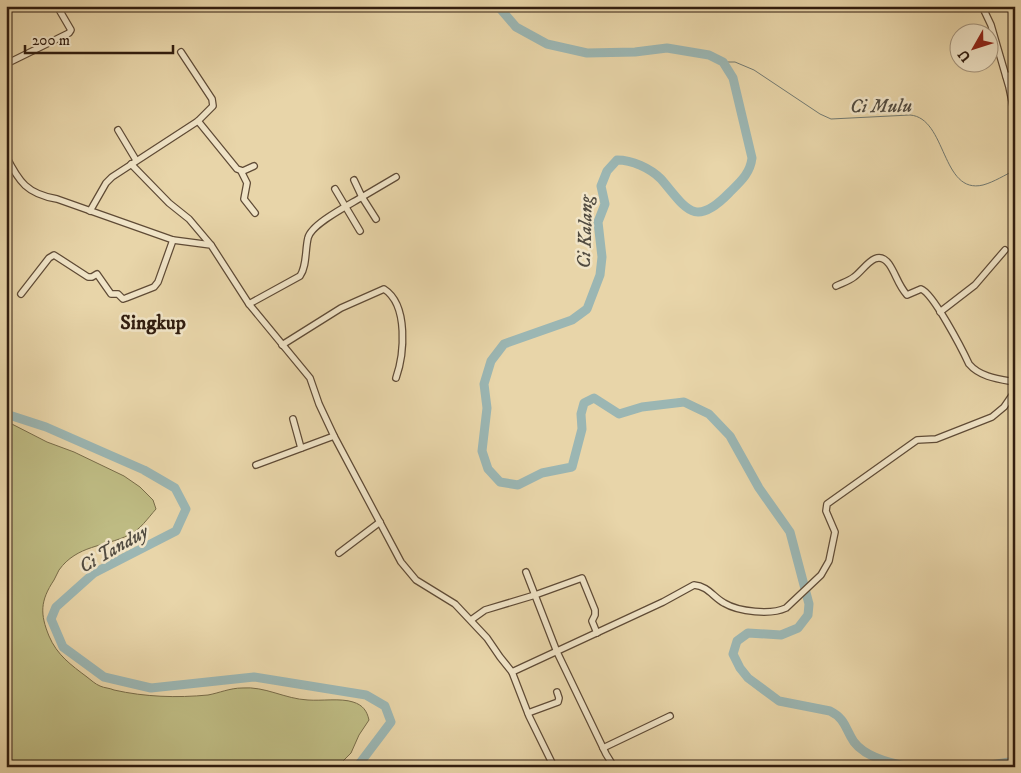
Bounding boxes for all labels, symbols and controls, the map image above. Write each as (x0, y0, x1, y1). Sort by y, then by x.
scale bar (25, 22, 172, 54)
north arrow (948, 22, 998, 72)
text: 200 m (32, 31, 70, 50)
text: U (954, 46, 975, 65)
water label: Ci Mulu (850, 94, 913, 119)
water label: Ci Kalang (573, 194, 598, 269)
district label: Singkup (120, 311, 186, 336)
water label: Ci Tanduy (75, 519, 154, 578)

